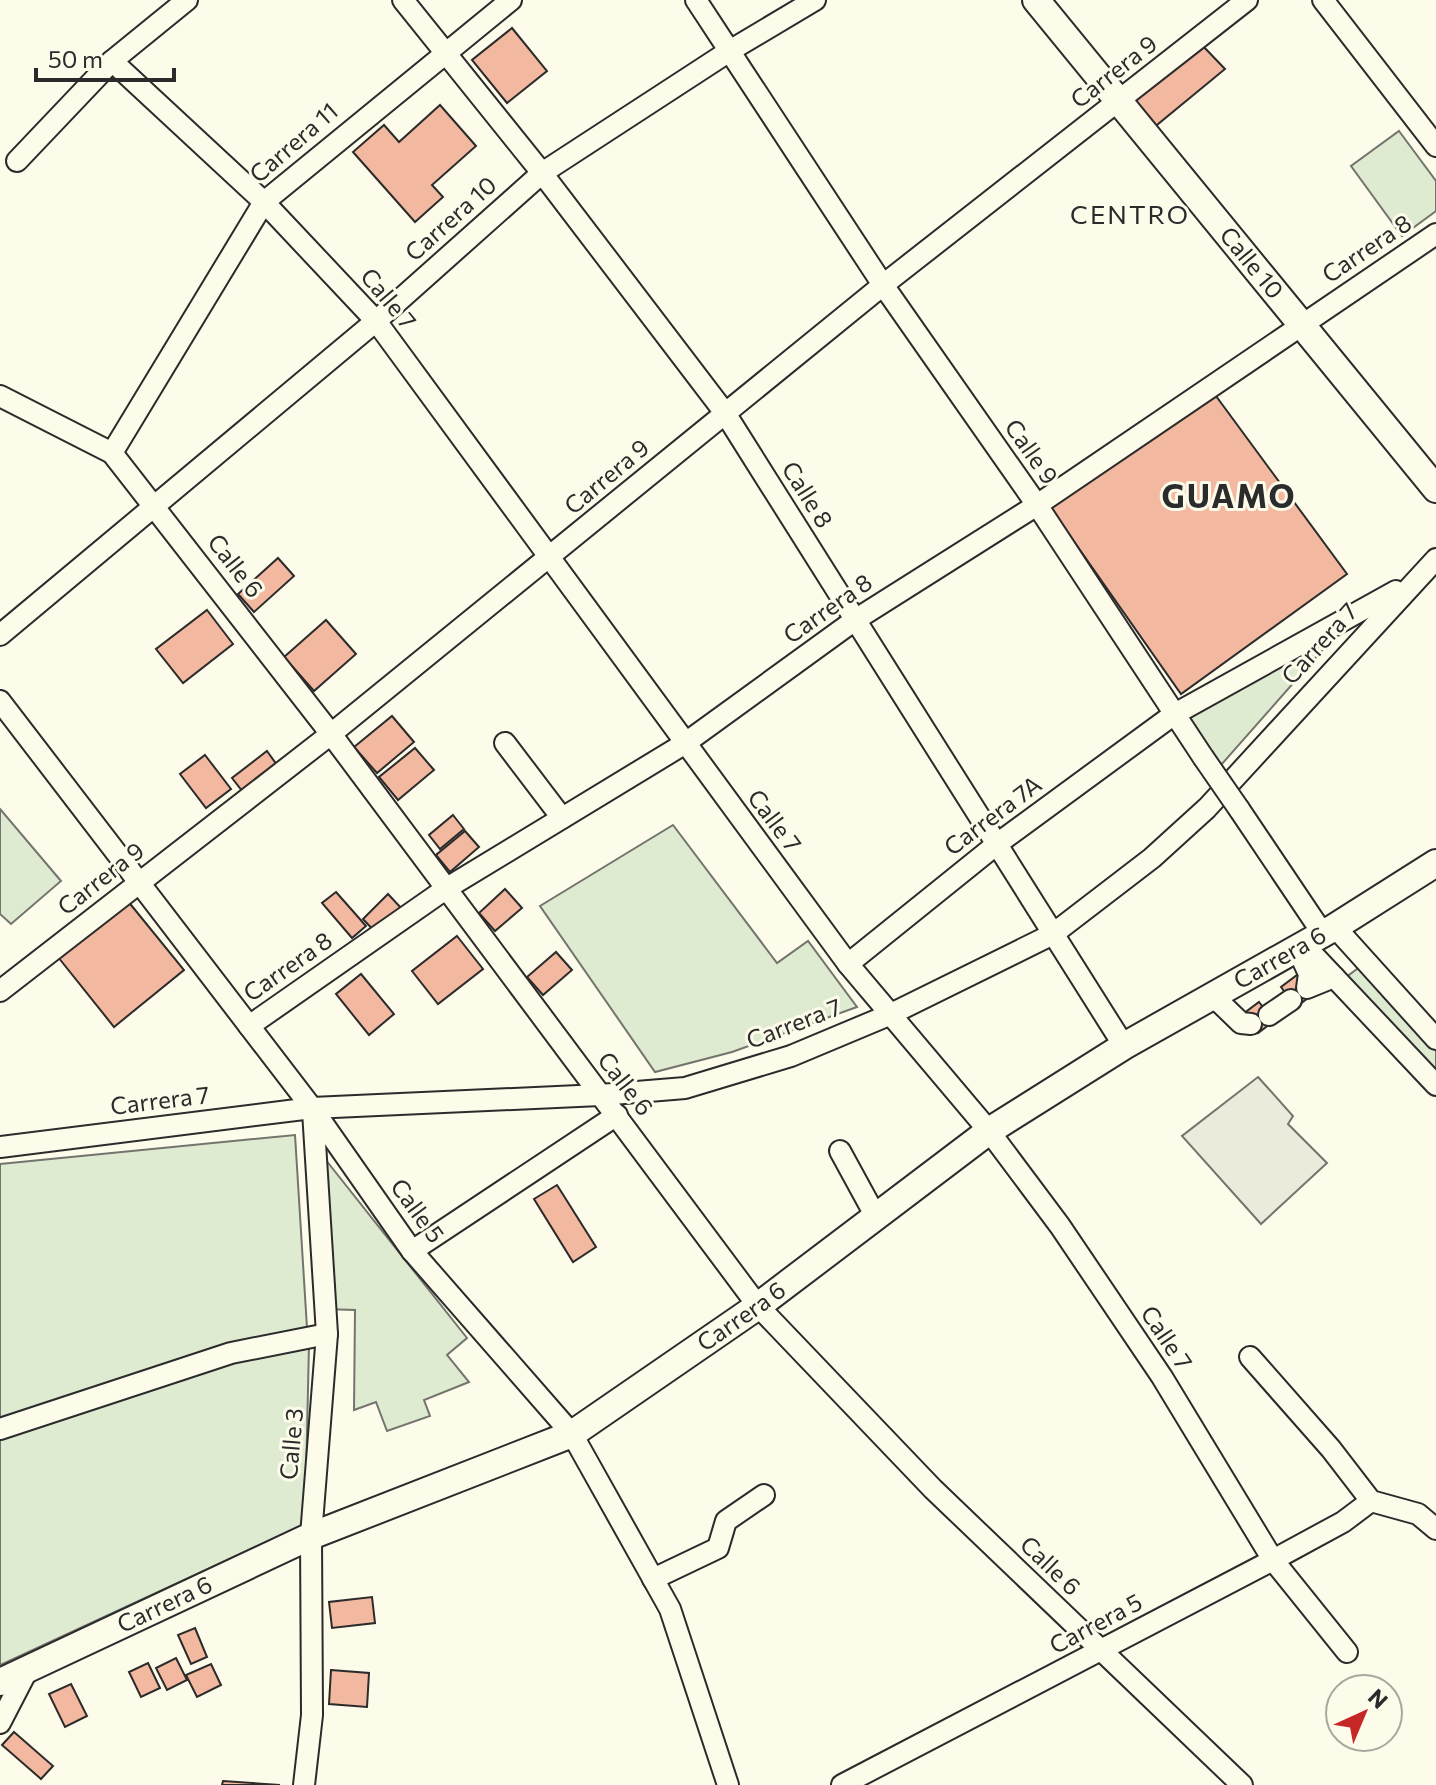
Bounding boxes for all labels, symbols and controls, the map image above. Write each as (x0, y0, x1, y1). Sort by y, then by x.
street label: Carrera 9 (1064, 28, 1162, 113)
scale bar (36, 32, 174, 82)
text: 50 m (48, 44, 103, 73)
street label: Carrera 11 (243, 96, 343, 188)
street label: Carrera 10 (398, 169, 502, 266)
district label: CENTRO (1070, 198, 1190, 229)
street label: Carrera 8 (1316, 207, 1416, 288)
street label: Calle 10 (1214, 220, 1290, 304)
street label: Calle 7 (355, 261, 423, 335)
street label: Calle 9 (999, 413, 1065, 489)
street label: Carrera 9 (558, 432, 654, 520)
street label: Calle 8 (777, 456, 840, 533)
district label: GUAMO (1161, 475, 1297, 515)
street label: Calle 6 (202, 527, 270, 603)
street label: Carrera 8 (777, 567, 877, 649)
street label: Carrera 7 (1275, 596, 1363, 690)
street label: Carrera 7A (938, 769, 1046, 861)
street label: Calle 7 (742, 783, 808, 857)
street label: Carrera 9 (51, 835, 149, 920)
street label: Carrera 6 (1228, 919, 1331, 994)
street label: Carrera 8 (237, 925, 337, 1007)
street label: Carrera 7 (742, 991, 845, 1054)
street label: Calle 6 (592, 1045, 660, 1121)
street label: Carrera 7 (109, 1079, 211, 1120)
street label: Calle 5 (385, 1172, 451, 1248)
street label: Carrera 6 (691, 1274, 791, 1357)
street label: Calle 7 (1135, 1300, 1199, 1375)
street label: Calle 3 (273, 1407, 308, 1481)
street label: Calle 6 (1015, 1529, 1087, 1601)
street label: Carrera 6 (112, 1569, 216, 1638)
street label: Carrera 5 (1044, 1586, 1147, 1659)
north arrow (1324, 1673, 1404, 1753)
text: N (1363, 1683, 1394, 1714)

